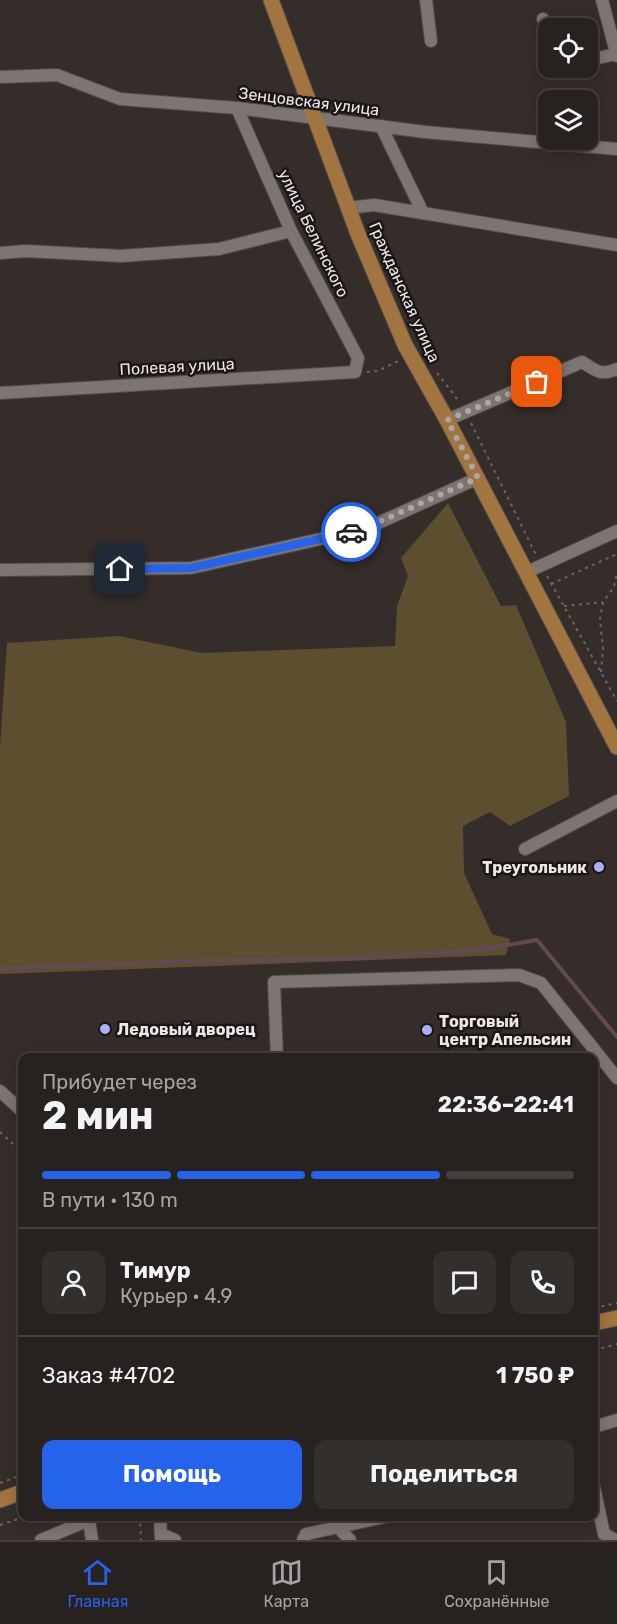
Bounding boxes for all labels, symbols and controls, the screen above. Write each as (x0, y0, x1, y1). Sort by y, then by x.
map controls (538, 18, 598, 150)
button: locate (538, 18, 598, 78)
street label: Зенцовская улица (238, 83, 380, 120)
button: layers (538, 90, 598, 150)
street label: улица Белинского (274, 166, 353, 300)
street label: Гражданская улица (365, 219, 444, 365)
street label: Полевая улица (119, 354, 235, 379)
pin (511, 356, 562, 407)
icon: bag (520, 365, 553, 398)
courier (321, 502, 381, 562)
icon: car (335, 516, 368, 549)
pin (94, 543, 145, 594)
icon: home (103, 552, 136, 585)
place label: Треугольник (482, 858, 587, 877)
marker: Треугольник (592, 860, 606, 874)
place label: Торговый центр Апельсин (439, 1012, 571, 1049)
place label: Ледовый дворец (117, 1020, 256, 1039)
marker: Ледовый дворец (98, 1022, 112, 1036)
marker: Торговый центр Апельсин (420, 1023, 434, 1037)
text: Прибудет через (42, 1070, 197, 1094)
text: 22:36–22:41 (438, 1091, 574, 1118)
text: 2 мин (42, 1093, 154, 1139)
text: В пути · 130 m (42, 1188, 178, 1212)
button: person (42, 1251, 105, 1314)
button: chat (433, 1251, 496, 1314)
button: phone (511, 1251, 574, 1314)
text: Тимур (120, 1257, 191, 1284)
text: Курьер · 4.9 (120, 1284, 232, 1308)
text: Заказ #4702 (42, 1362, 175, 1389)
text: 1 750 ₽ (496, 1362, 574, 1389)
button: Помощь (42, 1440, 302, 1509)
button: Поделиться (314, 1440, 574, 1509)
tab: Главная (68, 1556, 128, 1611)
tab: Карта (263, 1556, 309, 1611)
tab: Сохранённые (444, 1556, 549, 1611)

